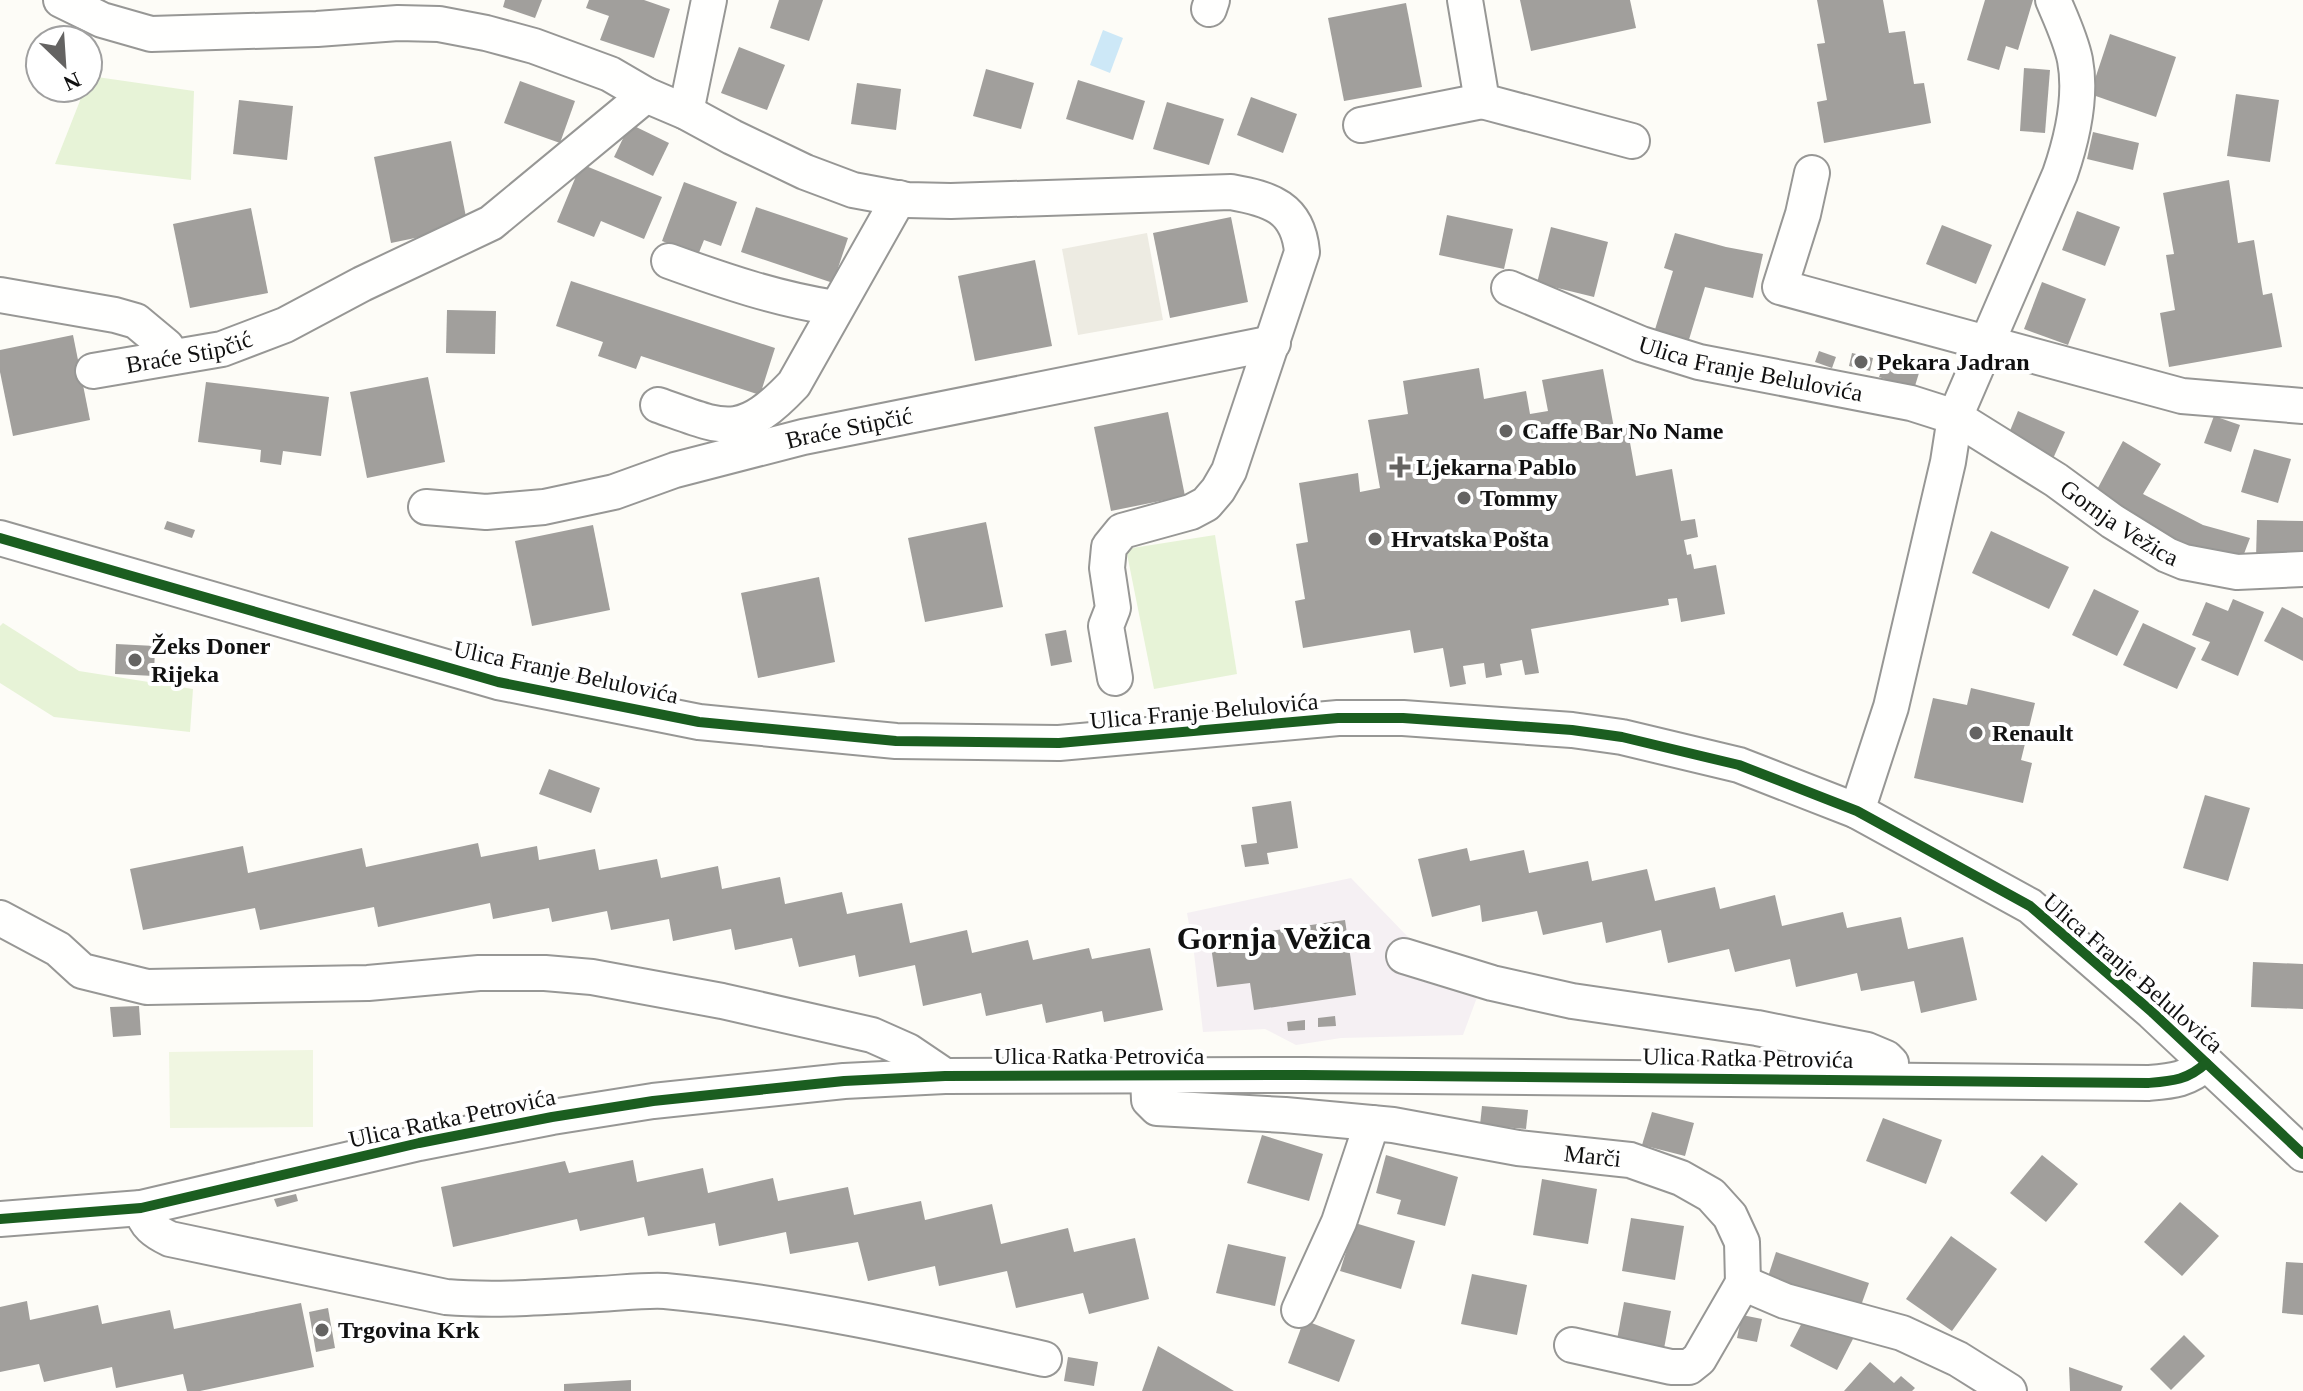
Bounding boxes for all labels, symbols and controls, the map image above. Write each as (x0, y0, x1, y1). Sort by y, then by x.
north arrow (24, 24, 104, 104)
text: N (60, 67, 85, 96)
street label: Braće Stipčić (124, 326, 256, 378)
street label: Ulica Franje Belulovića (1635, 331, 1865, 406)
place label: Pekara Jadran (1877, 349, 2030, 375)
marker: Pekara Jadran (1852, 353, 1870, 371)
street label: Braće Stipčić (783, 402, 915, 454)
place label: Caffe Bar No Name (1522, 418, 1724, 444)
marker: Caffe Bar No Name (1497, 422, 1515, 440)
place label: Ljekarna Pablo (1416, 454, 1577, 480)
marker: Ljekarna Pablo (1391, 458, 1409, 476)
street label: Gornja Vežica (2055, 475, 2182, 571)
place label: Tommy (1480, 485, 1558, 511)
marker: Tommy (1455, 489, 1473, 507)
place label: Hrvatska Pošta (1391, 526, 1549, 552)
marker: Hrvatska Pošta (1366, 530, 1384, 548)
place label: Žeks Doner Rijeka (151, 633, 271, 687)
street label: Ulica Franje Belulovića (451, 635, 681, 709)
marker: Žeks Doner Rijeka (126, 651, 144, 669)
street label: Ulica Franje Belulovića (1089, 688, 1320, 734)
place label: Renault (1992, 720, 2073, 746)
marker: Renault (1967, 724, 1985, 742)
street label: Ulica Franje Belulovića (2038, 888, 2228, 1058)
district label: Gornja Vežica (1177, 920, 1371, 956)
street label: Ulica Ratka Petrovića (994, 1043, 1205, 1069)
street label: Ulica Ratka Petrovića (1642, 1043, 1854, 1073)
street label: Ulica Ratka Petrovića (346, 1083, 558, 1153)
street label: Marči (1563, 1140, 1623, 1172)
place label: Trgovina Krk (338, 1317, 480, 1343)
marker: Trgovina Krk (313, 1321, 331, 1339)

